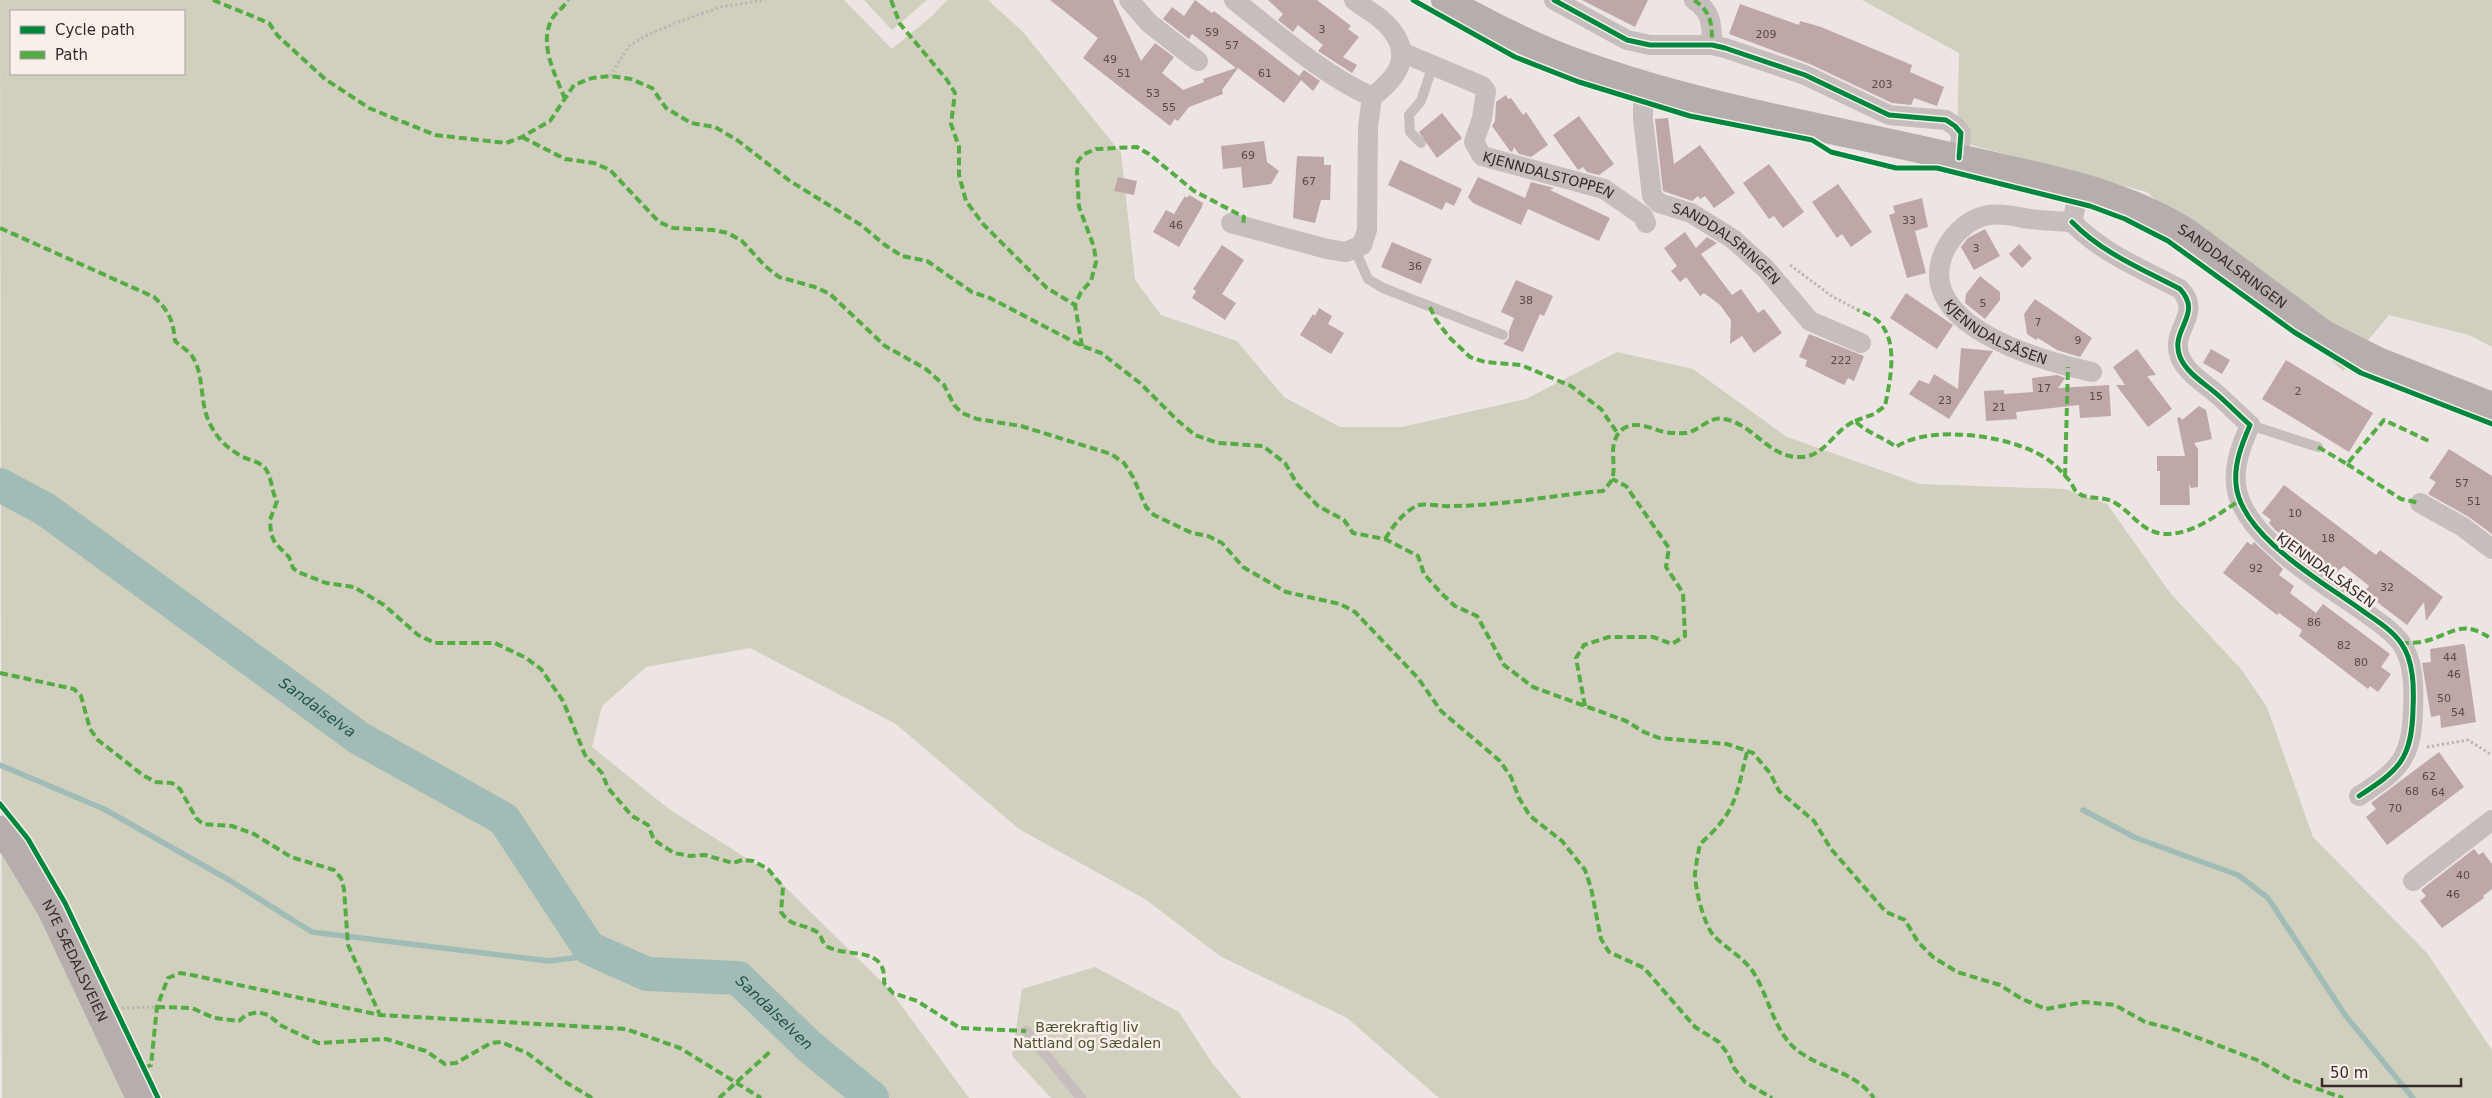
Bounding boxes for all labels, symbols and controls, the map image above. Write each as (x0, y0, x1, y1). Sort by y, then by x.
legend (10, 10, 185, 75)
text: Cycle path (55, 21, 135, 39)
house number: 3 (1319, 23, 1326, 36)
house number: 59 (1205, 26, 1219, 39)
house number: 209 (1756, 28, 1777, 41)
house number: 57 (1225, 39, 1239, 52)
text: Path (55, 46, 88, 64)
house number: 49 (1103, 53, 1117, 66)
house number: 51 (1117, 67, 1131, 80)
house number: 61 (1258, 67, 1272, 80)
house number: 203 (1872, 78, 1893, 91)
house number: 53 (1146, 87, 1160, 100)
house number: 55 (1162, 101, 1176, 114)
house number: 69 (1241, 149, 1255, 162)
street label: KJENNDALSTOPPEN (1481, 149, 1617, 202)
house number: 67 (1302, 175, 1316, 188)
street label: SANDDALSRINGEN (1670, 200, 1784, 288)
house number: 33 (1902, 214, 1916, 227)
house number: 46 (1169, 219, 1183, 232)
street label: SANDDALSRINGEN (2175, 221, 2290, 312)
house number: 3 (1973, 242, 1980, 255)
house number: 36 (1408, 260, 1422, 273)
house number: 38 (1519, 294, 1533, 307)
street label: KJENNDALSÅSEN (1941, 296, 2049, 368)
house number: 5 (1980, 297, 1987, 310)
house number: 7 (2035, 316, 2042, 329)
house number: 9 (2075, 334, 2082, 347)
house number: 222 (1831, 354, 1852, 367)
house number: 17 (2037, 382, 2051, 395)
house number: 2 (2295, 385, 2302, 398)
house number: 15 (2089, 390, 2103, 403)
house number: 23 (1938, 394, 1952, 407)
house number: 21 (1992, 401, 2006, 414)
house number: 57 (2455, 477, 2469, 490)
house number: 51 (2467, 495, 2481, 508)
house number: 10 (2288, 507, 2302, 520)
street label: KJENNDALSÅSEN (2274, 529, 2378, 611)
house number: 18 (2321, 532, 2335, 545)
house number: 92 (2249, 562, 2263, 575)
house number: 32 (2380, 581, 2394, 594)
house number: 86 (2307, 616, 2321, 629)
house number: 82 (2337, 639, 2351, 652)
house number: 44 (2443, 651, 2457, 664)
house number: 80 (2354, 656, 2368, 669)
house number: 46 (2447, 668, 2461, 681)
water label: Sandalselva (275, 674, 359, 742)
house number: 50 (2437, 692, 2451, 705)
house number: 54 (2451, 706, 2465, 719)
house number: 62 (2422, 770, 2436, 783)
house number: 68 (2405, 785, 2419, 798)
house number: 64 (2431, 786, 2445, 799)
house number: 70 (2388, 802, 2402, 815)
house number: 40 (2456, 869, 2470, 882)
house number: 46 (2446, 888, 2460, 901)
street label: NYE SÆDALSVEIEN (39, 896, 111, 1024)
water label: Sandalselven (732, 972, 817, 1054)
park label: Bærekraftig liv Nattland og Sædalen (1013, 1019, 1161, 1051)
scale bar (2322, 1056, 2461, 1088)
text: 50 m (2330, 1064, 2368, 1082)

